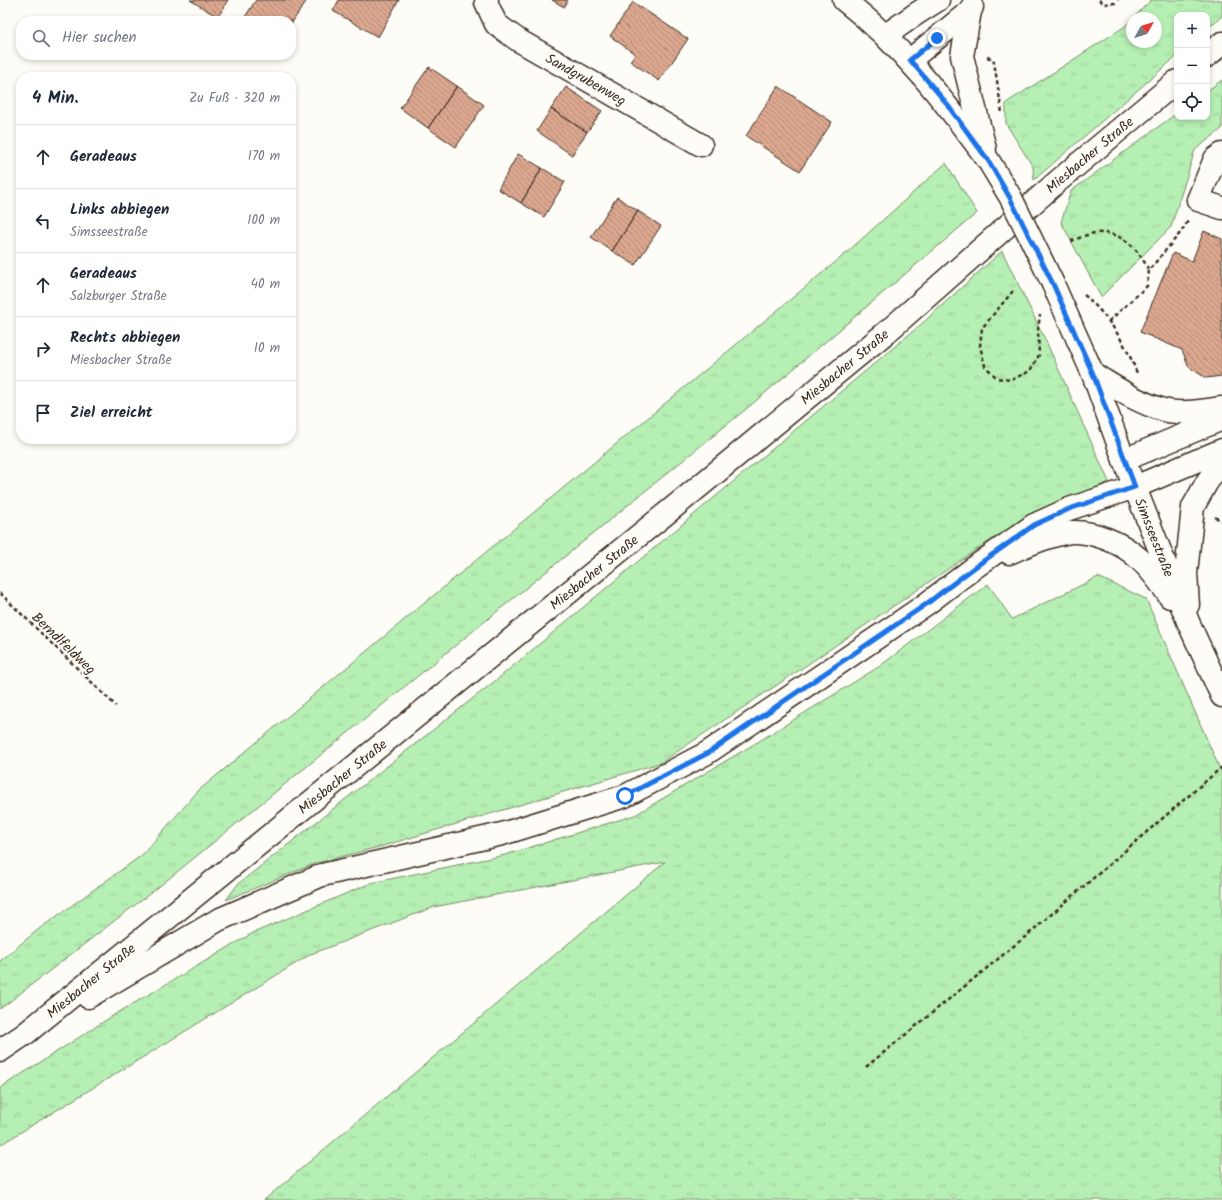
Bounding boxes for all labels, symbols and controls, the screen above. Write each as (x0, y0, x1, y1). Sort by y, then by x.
north arrow (1126, 12, 1162, 48)
map controls (1174, 12, 1210, 120)
button: + (1174, 12, 1210, 48)
search box (16, 16, 296, 60)
text: Hier suchen (62, 26, 136, 50)
icon: search (30, 27, 52, 49)
route end (928, 29, 946, 47)
street label: Sandgrubenweg (541, 48, 630, 112)
button: − (1174, 48, 1210, 84)
button: locate (1174, 84, 1210, 120)
text: 4 Min. (32, 85, 79, 112)
text: Zu Fuß · 320 m (189, 88, 280, 109)
street label: Miesbacher Straße (1041, 111, 1140, 199)
text: Geradeaus (70, 145, 137, 169)
icon: ahead (32, 146, 54, 168)
text: 170 m (248, 146, 280, 167)
text: Links abbiegen (70, 198, 169, 222)
icon: left (32, 210, 54, 232)
text: 100 m (247, 210, 280, 231)
text: Simsseestraße (70, 222, 148, 243)
text: Geradeaus (70, 262, 137, 286)
icon: ahead (32, 274, 54, 296)
text: 40 m (251, 274, 280, 295)
text: Salzburger Straße (70, 286, 167, 307)
street label: Miesbacher Straße (796, 324, 895, 411)
text: Rechts abbiegen (70, 326, 180, 350)
icon: right (32, 338, 54, 360)
text: 10 m (254, 338, 280, 359)
text: Miesbacher Straße (70, 350, 172, 371)
text: Ziel erreicht (70, 401, 153, 425)
icon: arrive (32, 402, 54, 424)
street label: Simsseestraße (1128, 495, 1180, 581)
street label: Miesbacher Straße (545, 529, 644, 616)
street label: Berndlfeldweg (26, 607, 100, 680)
street label: Miesbacher Straße (294, 734, 393, 820)
route start (616, 787, 634, 805)
street label: Miesbacher Straße (42, 938, 141, 1024)

